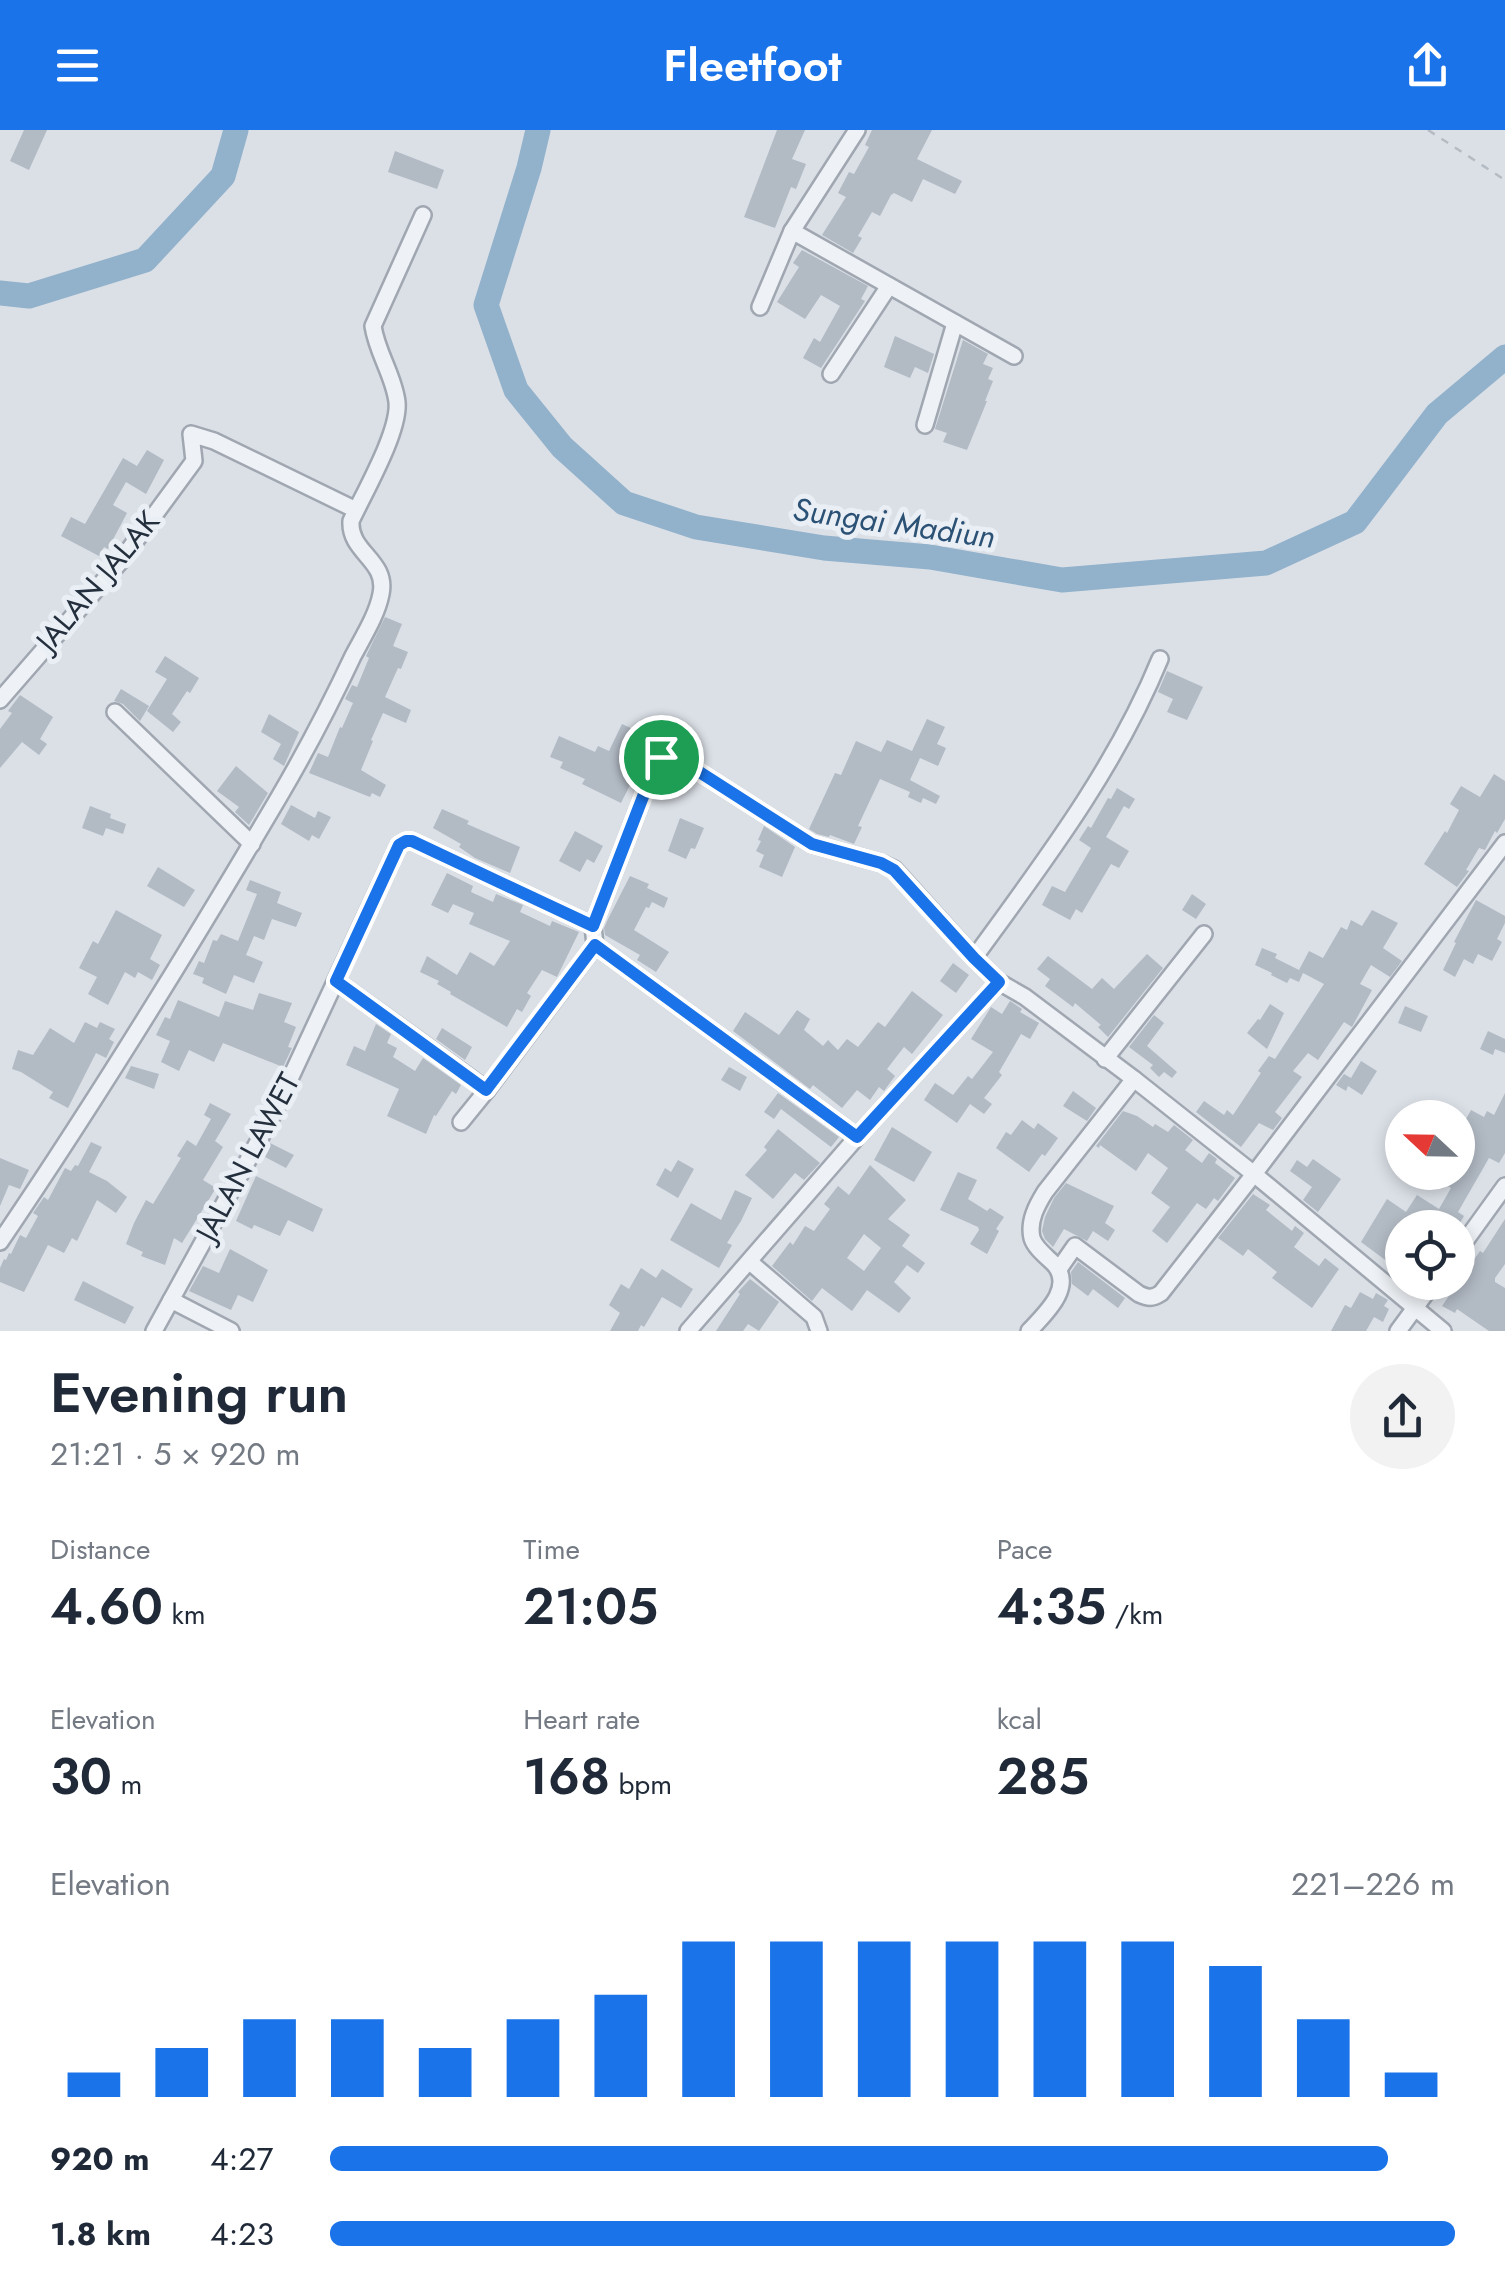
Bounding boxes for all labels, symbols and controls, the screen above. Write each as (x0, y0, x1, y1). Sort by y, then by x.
text: Fleetfoot (663, 33, 842, 98)
icon: menu (50, 38, 105, 93)
icon: share (1400, 38, 1455, 93)
water label: Sungai Madiun (790, 486, 998, 560)
street label: JALAN JALAK (23, 501, 169, 663)
pin (619, 715, 704, 800)
icon: arrive (634, 730, 689, 785)
street label: JALAN LAWET (183, 1065, 310, 1252)
north arrow (1385, 1100, 1475, 1190)
map controls (1385, 1100, 1475, 1300)
button: locate (1385, 1210, 1475, 1300)
text: Evening run (50, 1353, 348, 1433)
button: share (1350, 1364, 1455, 1469)
text: 21:21 · 5 × 920 m (50, 1431, 300, 1477)
text: Distance (50, 1529, 150, 1570)
text: Time (523, 1529, 580, 1570)
text: Pace (997, 1529, 1052, 1570)
text: 4.60 (50, 1570, 163, 1643)
text: 21:05 (523, 1570, 658, 1643)
text: 4:35 (997, 1570, 1106, 1643)
text: km (163, 1594, 206, 1635)
text: /km (1106, 1594, 1163, 1635)
text: Elevation (50, 1699, 156, 1740)
text: Heart rate (523, 1699, 640, 1740)
text: kcal (997, 1699, 1042, 1740)
text: 30 (50, 1740, 112, 1813)
text: 168 (523, 1740, 610, 1813)
text: 285 (997, 1740, 1089, 1813)
text: m (112, 1764, 142, 1805)
text: bpm (610, 1764, 672, 1805)
text: Elevation (50, 1861, 171, 1907)
text: 221–226 m (1291, 1861, 1455, 1907)
text: 920 m (50, 2136, 149, 2182)
text: 4:27 (210, 2136, 273, 2182)
text: 1.8 km (50, 2211, 151, 2257)
text: 4:23 (210, 2211, 274, 2257)

